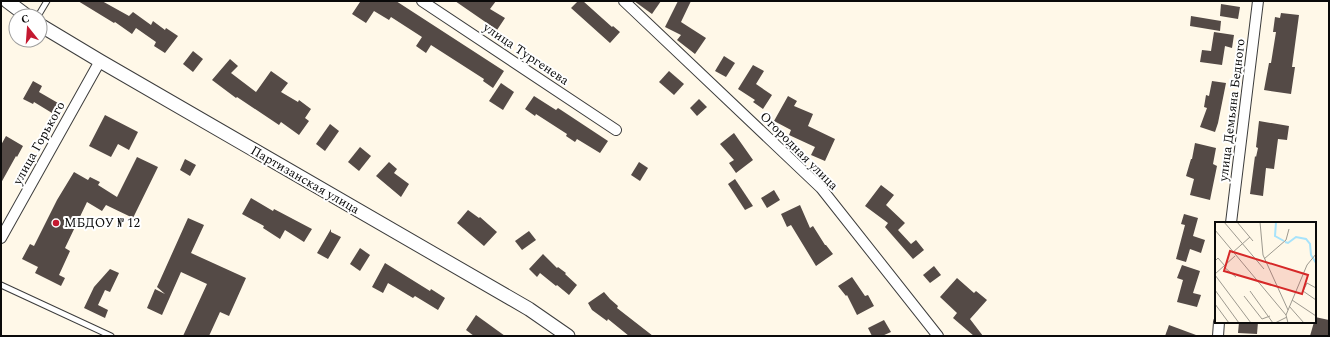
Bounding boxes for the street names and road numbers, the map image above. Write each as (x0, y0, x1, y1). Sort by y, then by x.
street label: улица Тургенева (478, 17, 574, 91)
street label: улица Демьяна Бедного (1213, 38, 1251, 183)
street label: улица Горького (7, 97, 70, 189)
street label: Огородная улица (755, 107, 843, 195)
street label: Партизанская улица (247, 141, 364, 220)

